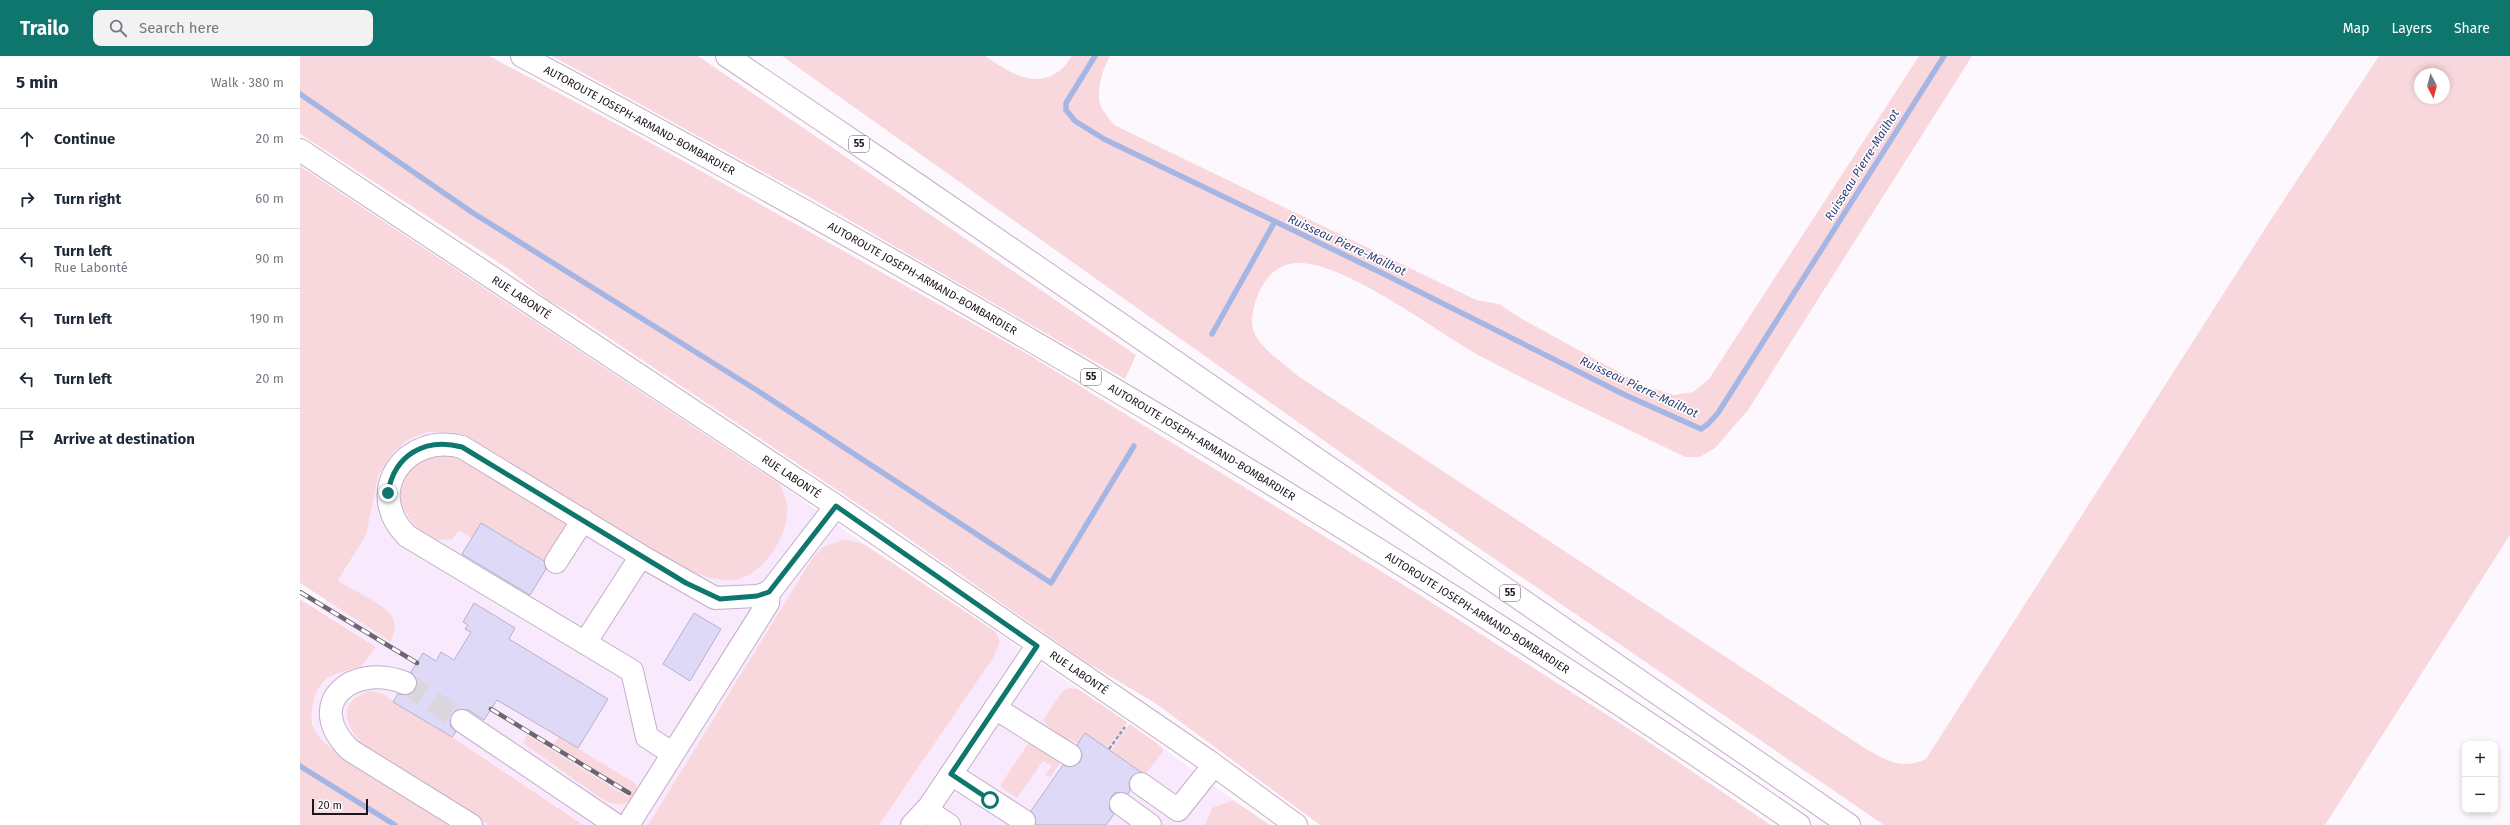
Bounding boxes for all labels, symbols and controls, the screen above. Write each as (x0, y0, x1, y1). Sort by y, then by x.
search box (93, 10, 373, 46)
text: Trailo (20, 17, 69, 40)
icon: search (107, 17, 129, 39)
text: Search here (139, 19, 219, 37)
text: Map (2343, 20, 2369, 37)
text: Layers (2391, 20, 2432, 37)
text: Share (2454, 20, 2490, 37)
street label: AUTOROUTE JOSEPH-ARMAND-BOMBARDIER (542, 63, 738, 178)
north arrow (2414, 68, 2450, 104)
text: 5 min (16, 72, 58, 93)
text: Walk · 380 m (211, 75, 284, 90)
water label: Ruisseau Pierre-Mailhot (1822, 106, 1902, 223)
icon: ahead (16, 128, 38, 150)
text: Continue (54, 130, 115, 148)
text: 20 m (256, 131, 284, 146)
road number: 55 (849, 136, 869, 152)
icon: right (16, 188, 38, 210)
text: Turn right (54, 190, 121, 208)
text: 60 m (255, 191, 284, 206)
water label: Ruisseau Pierre-Mailhot (1286, 212, 1409, 279)
street label: AUTOROUTE JOSEPH-ARMAND-BOMBARDIER (826, 219, 1020, 337)
text: Turn left (54, 242, 112, 260)
icon: left (16, 248, 38, 270)
text: 90 m (255, 251, 284, 266)
text: Rue Labonté (54, 260, 128, 275)
street label: RUE LABONTÉ (490, 273, 554, 321)
icon: left (16, 308, 38, 330)
text: Turn left (54, 310, 112, 328)
text: 190 m (250, 311, 284, 326)
water label: Ruisseau Pierre-Mailhot (1578, 354, 1701, 421)
icon: left (16, 368, 38, 390)
road number: 55 (1081, 369, 1101, 385)
text: Turn left (54, 370, 112, 388)
text: 20 m (256, 371, 284, 386)
street label: AUTOROUTE JOSEPH-ARMAND-BOMBARDIER (1106, 381, 1298, 503)
icon: arrive (16, 428, 38, 450)
text: Arrive at destination (54, 430, 195, 448)
street label: RUE LABONTÉ (760, 452, 824, 501)
route end (379, 484, 397, 502)
street label: AUTOROUTE JOSEPH-ARMAND-BOMBARDIER (1383, 549, 1572, 676)
road number: 55 (1500, 585, 1520, 601)
street label: RUE LABONTÉ (1047, 648, 1111, 697)
map controls (2462, 741, 2498, 813)
button: + (2462, 741, 2498, 777)
button: − (2462, 777, 2498, 813)
route start (981, 791, 999, 809)
scale bar (312, 797, 368, 816)
text: 20 m (318, 799, 342, 812)

